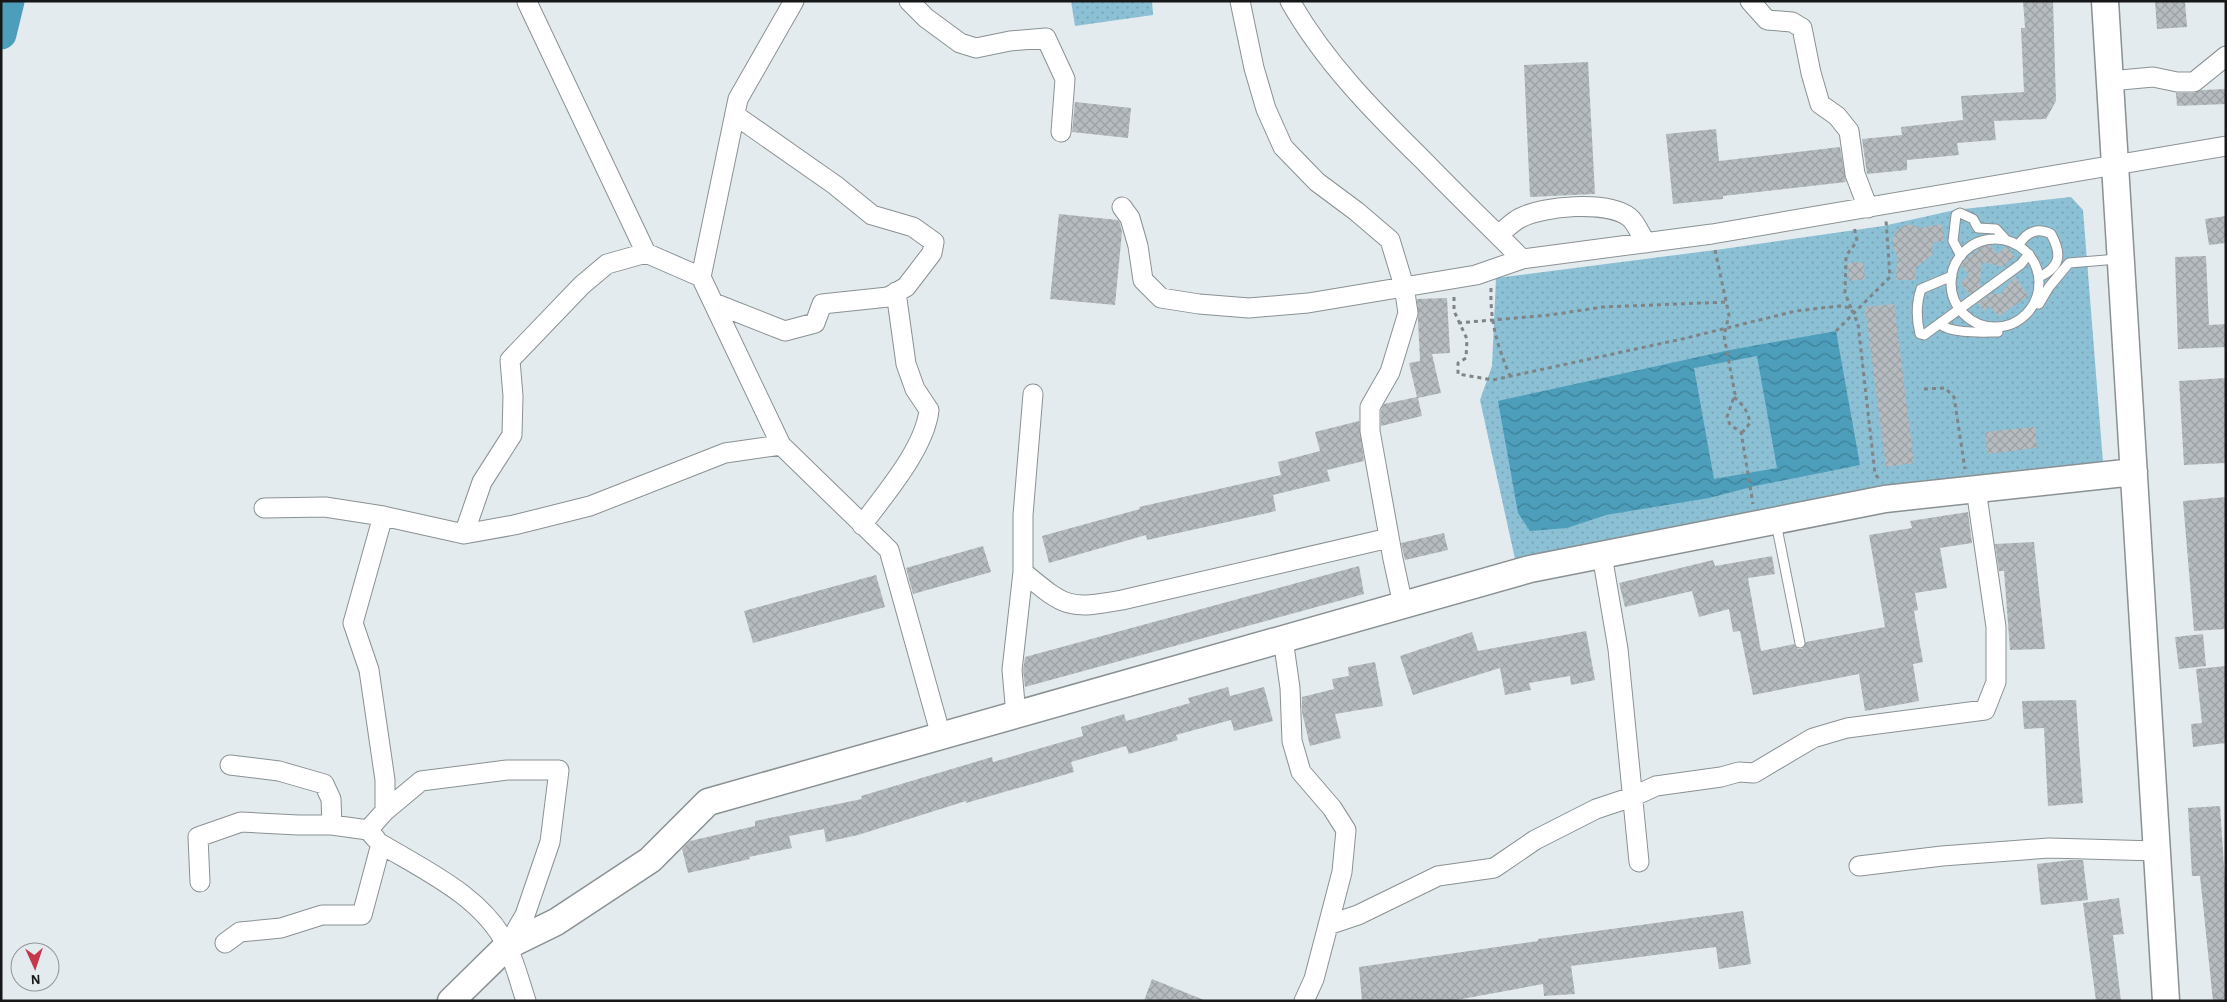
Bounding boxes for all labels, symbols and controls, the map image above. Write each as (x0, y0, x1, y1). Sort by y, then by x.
north arrow (10, 942, 60, 992)
text: N (30, 972, 41, 986)

